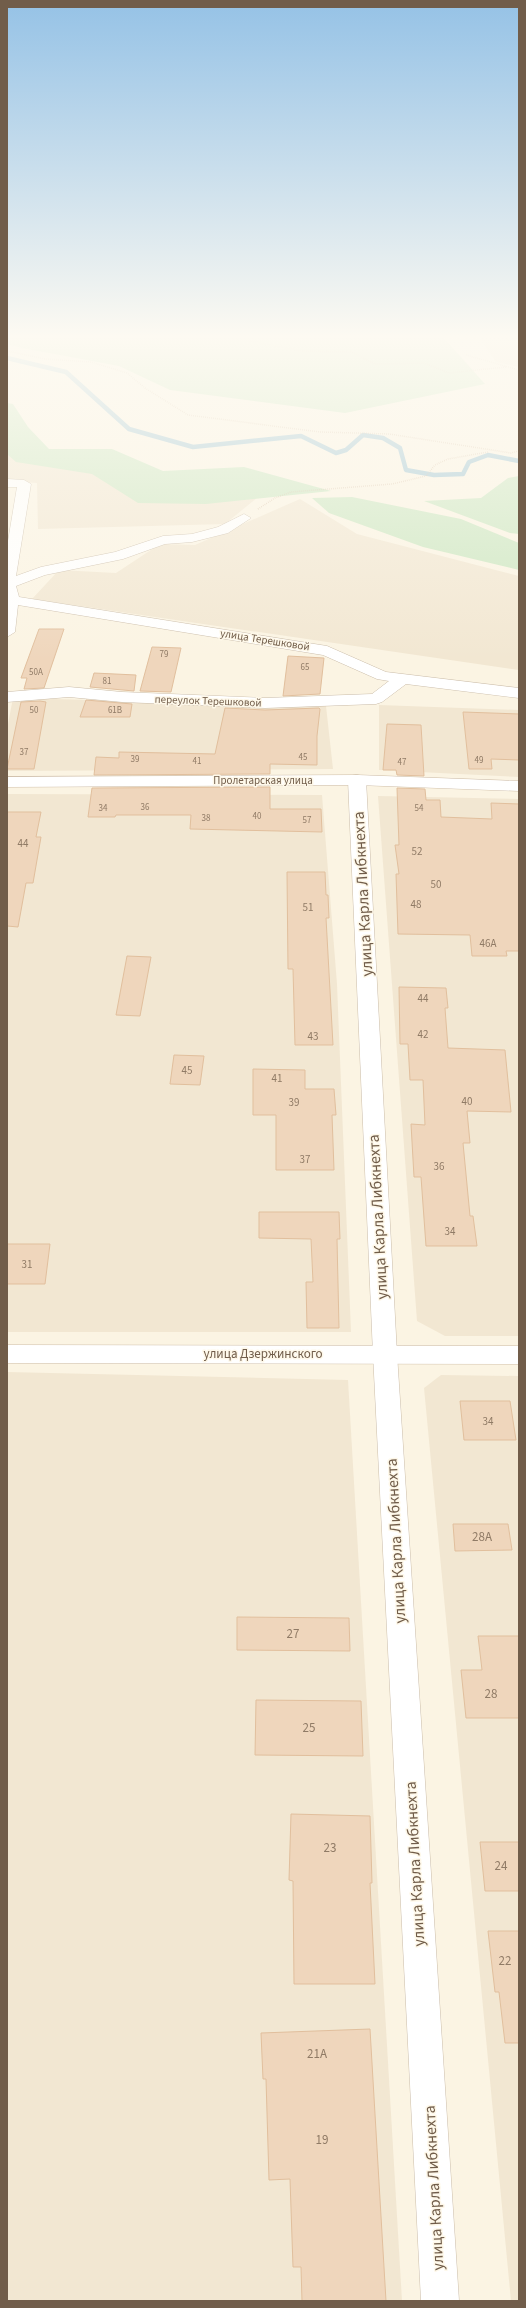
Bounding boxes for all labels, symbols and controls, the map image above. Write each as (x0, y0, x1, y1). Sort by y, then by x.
street label: улица Терешковой (219, 626, 311, 654)
house number: 79 (160, 648, 169, 661)
house number: 65 (301, 661, 310, 674)
house number: 50А (29, 666, 43, 679)
house number: 81 (103, 675, 111, 688)
street label: переулок Терешковой (154, 692, 262, 710)
house number: 50 (30, 704, 39, 717)
house number: 61В (108, 704, 122, 717)
house number: 37 (20, 746, 29, 759)
house number: 45 (299, 751, 308, 764)
house number: 39 (131, 753, 140, 766)
house number: 49 (475, 754, 484, 767)
house number: 41 (193, 755, 201, 768)
house number: 47 (398, 756, 407, 769)
street label: Пролетарская улица (213, 773, 313, 788)
house number: 36 (141, 801, 150, 814)
house number: 34 (99, 802, 108, 815)
house number: 54 (415, 802, 424, 815)
house number: 40 (253, 810, 262, 823)
street label: улица Карла Либкнехта (348, 811, 378, 977)
house number: 38 (202, 812, 211, 825)
house number: 57 (303, 814, 312, 827)
house number: 44 (18, 836, 29, 851)
house number: 52 (412, 844, 422, 859)
house number: 50 (431, 877, 441, 892)
house number: 48 (411, 897, 422, 912)
house number: 51 (303, 900, 313, 915)
house number: 46А (480, 936, 496, 951)
house number: 44 (418, 991, 429, 1006)
house number: 42 (418, 1027, 428, 1042)
house number: 43 (308, 1029, 318, 1044)
house number: 45 (182, 1063, 192, 1078)
house number: 41 (272, 1071, 282, 1086)
house number: 40 (462, 1094, 472, 1109)
house number: 39 (289, 1095, 299, 1110)
street label: улица Карла Либкнехта (363, 1134, 393, 1300)
house number: 37 (300, 1152, 310, 1167)
house number: 36 (434, 1159, 445, 1174)
house number: 34 (445, 1224, 456, 1239)
house number: 31 (22, 1257, 32, 1272)
street label: улица Дзержинского (203, 1345, 323, 1363)
house number: 34 (483, 1414, 494, 1429)
street label: улица Карла Либкнехта (381, 1458, 411, 1624)
house number: 28А (472, 1528, 493, 1546)
house number: 27 (287, 1625, 299, 1643)
house number: 28 (485, 1685, 497, 1703)
house number: 25 (303, 1719, 315, 1737)
street label: улица Карла Либкнехта (400, 1781, 430, 1947)
house number: 23 (324, 1839, 336, 1857)
house number: 24 (495, 1857, 508, 1875)
house number: 22 (499, 1952, 511, 1970)
house number: 21А (307, 2045, 328, 2063)
street label: улица Карла Либкнехта (419, 2105, 449, 2271)
house number: 19 (316, 2131, 328, 2149)

